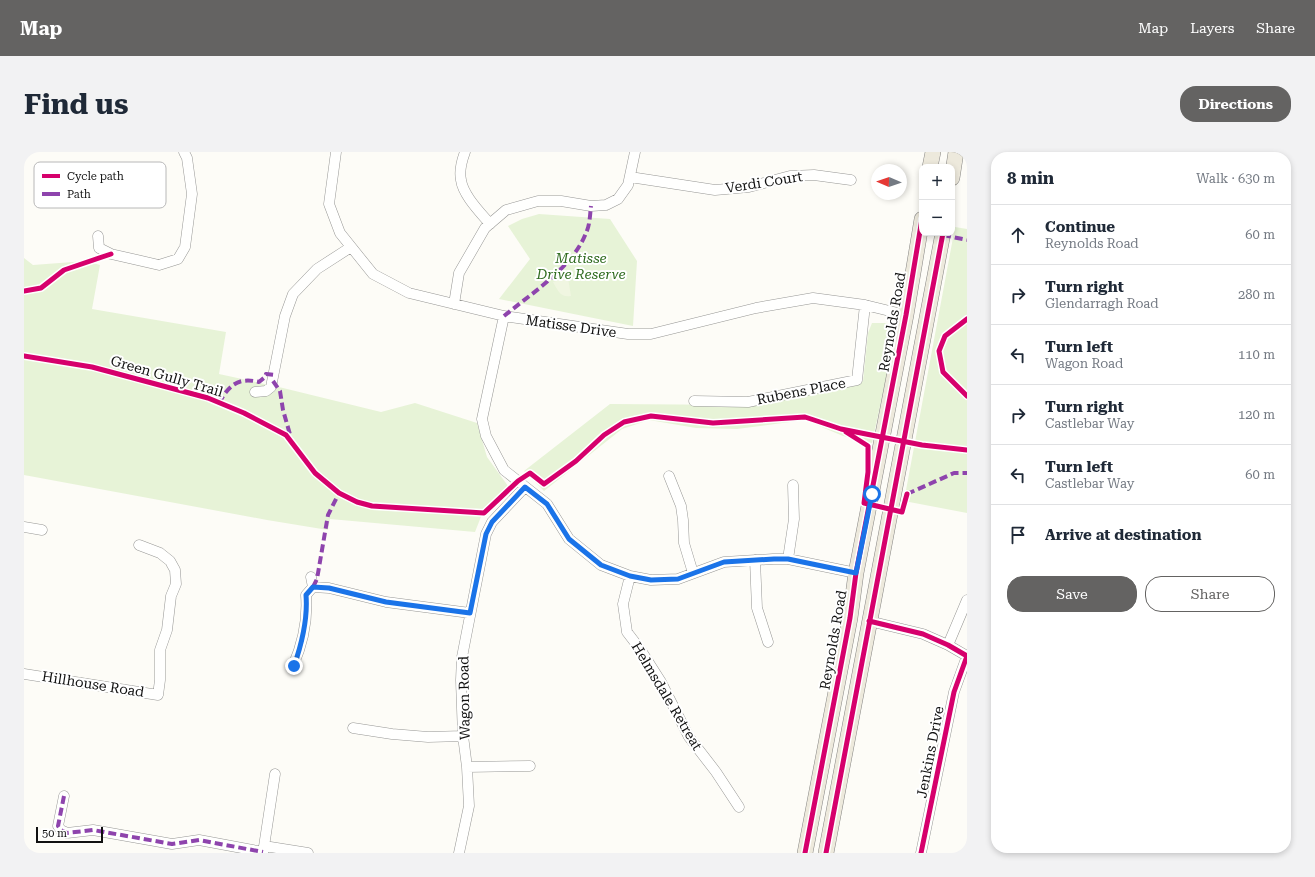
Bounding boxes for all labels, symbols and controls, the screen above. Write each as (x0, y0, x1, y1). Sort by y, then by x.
text: Map (20, 17, 62, 40)
text: Map (1138, 20, 1168, 36)
text: Layers (1190, 20, 1234, 36)
text: Share (1256, 20, 1295, 36)
button: Directions (1180, 86, 1291, 122)
text: Find us (24, 88, 128, 121)
legend (34, 162, 166, 208)
north arrow (871, 164, 907, 200)
map controls (919, 164, 955, 236)
button: + (919, 164, 955, 200)
street label: Verdi Court (724, 168, 804, 196)
text: 8 min (1007, 168, 1054, 188)
text: Cycle path (67, 170, 124, 183)
text: Walk · 630 m (1196, 171, 1275, 186)
text: Path (67, 188, 91, 201)
button: − (919, 200, 955, 236)
text: Continue (1045, 218, 1115, 236)
icon: ahead (1007, 224, 1029, 246)
text: 60 m (1245, 227, 1275, 242)
text: Reynolds Road (1045, 236, 1139, 251)
park label: Matisse Drive Reserve (535, 250, 626, 282)
street label: Reynolds Road (875, 271, 909, 373)
text: Turn right (1045, 278, 1124, 296)
icon: right (1007, 284, 1029, 306)
text: 280 m (1238, 287, 1275, 302)
text: Glendarragh Road (1045, 296, 1159, 311)
street label: Matisse Drive (525, 312, 618, 340)
text: Turn left (1045, 338, 1113, 356)
icon: left (1007, 344, 1029, 366)
text: 110 m (1238, 347, 1275, 362)
street label: Green Gully Trail (109, 352, 226, 400)
text: Wagon Road (1045, 356, 1123, 371)
street label: Rubens Place (755, 374, 847, 407)
text: Turn right (1045, 398, 1124, 416)
icon: right (1007, 404, 1029, 426)
text: 120 m (1238, 407, 1275, 422)
text: Castlebar Way (1045, 416, 1134, 431)
text: Turn left (1045, 458, 1113, 476)
icon: left (1007, 464, 1029, 486)
text: 60 m (1245, 467, 1275, 482)
text: Castlebar Way (1045, 476, 1134, 491)
route start (863, 485, 881, 503)
icon: arrive (1007, 524, 1029, 546)
text: Arrive at destination (1045, 526, 1201, 544)
button: Save (1007, 576, 1137, 612)
button: Share (1145, 576, 1275, 612)
street label: Reynolds Road (816, 589, 850, 691)
street label: Helmsdale Retreat (628, 639, 706, 753)
street label: Wagon Road (455, 656, 473, 740)
route end (285, 657, 303, 675)
street label: Hillhouse Road (41, 668, 145, 700)
street label: Jenkins Drive (913, 704, 947, 799)
scale bar (36, 825, 103, 844)
text: 50 m (42, 827, 67, 840)

